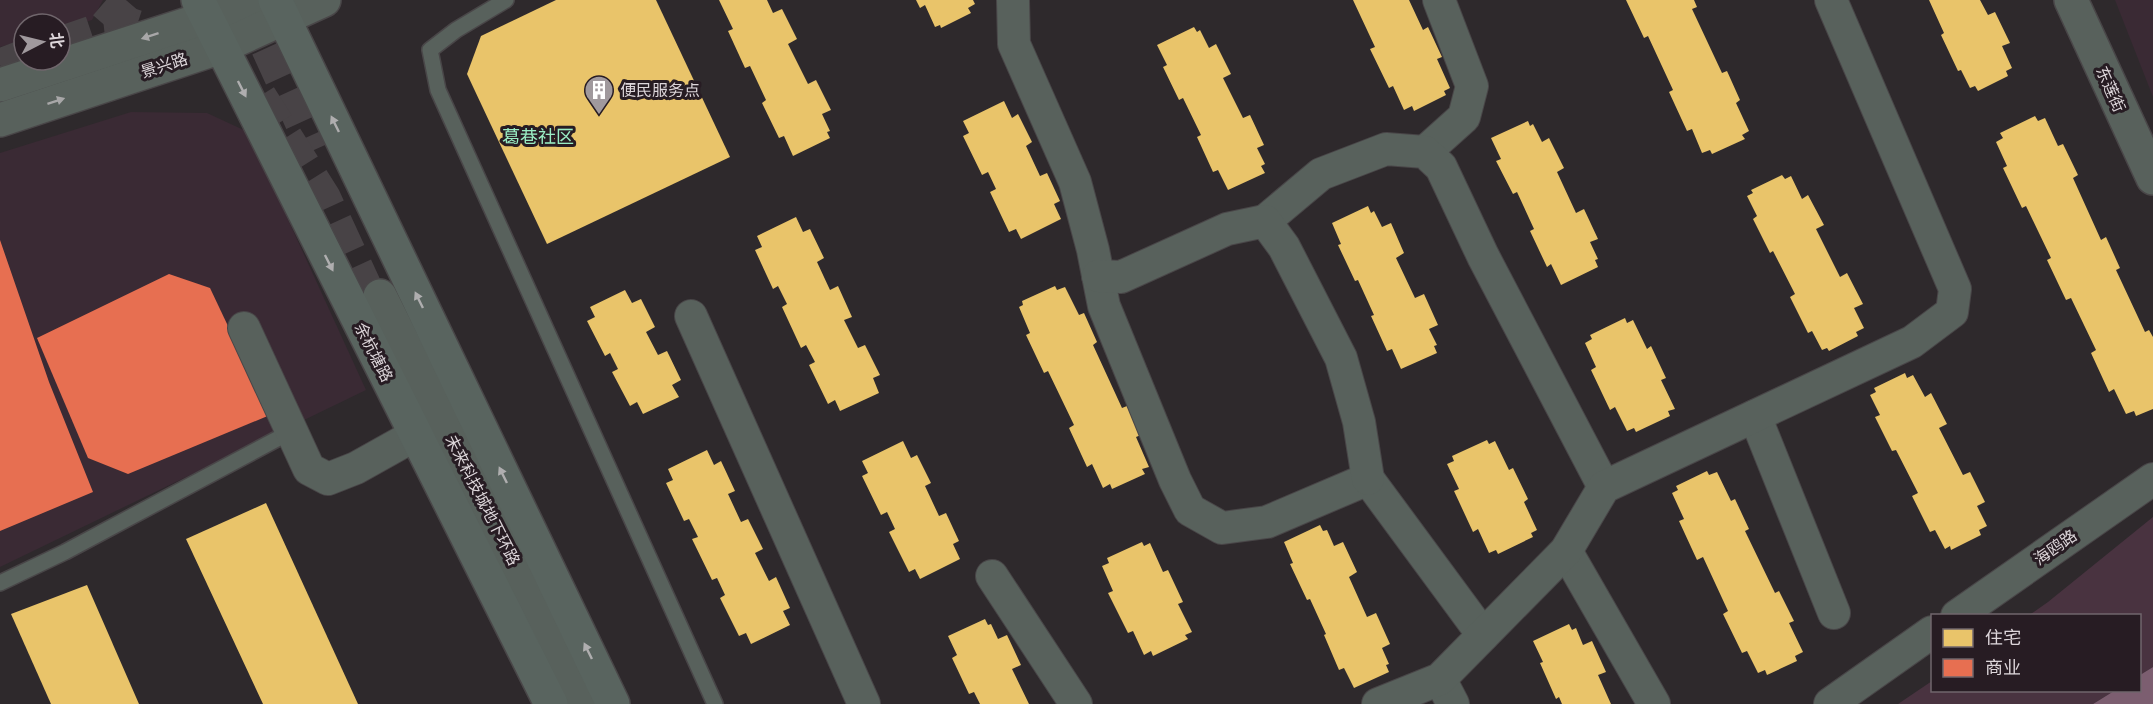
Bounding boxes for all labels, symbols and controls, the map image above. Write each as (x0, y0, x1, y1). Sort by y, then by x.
north arrow (12, 12, 72, 72)
text: 北 (46, 31, 67, 49)
one-way arrow (141, 32, 159, 41)
street label: 景兴路 (138, 49, 190, 82)
street label: 东莲街 (2092, 63, 2129, 115)
building icon: 便民服务点 (583, 74, 615, 116)
one-way arrow (237, 80, 246, 97)
place label: 便民服务点 (620, 81, 700, 100)
one-way arrow (47, 96, 65, 106)
one-way arrow (330, 115, 339, 132)
district label: 葛巷社区 (502, 126, 574, 148)
one-way arrow (324, 255, 334, 272)
one-way arrow (414, 291, 423, 308)
street label: 余杭塘路 (351, 319, 397, 385)
street label: 未来科技城地下环路 (441, 432, 524, 569)
one-way arrow (499, 467, 508, 484)
street label: 海鸥路 (2030, 526, 2080, 569)
legend (1931, 614, 2141, 692)
text: 住宅 (1985, 627, 2021, 649)
one-way arrow (583, 643, 592, 660)
text: 商业 (1985, 657, 2021, 679)

